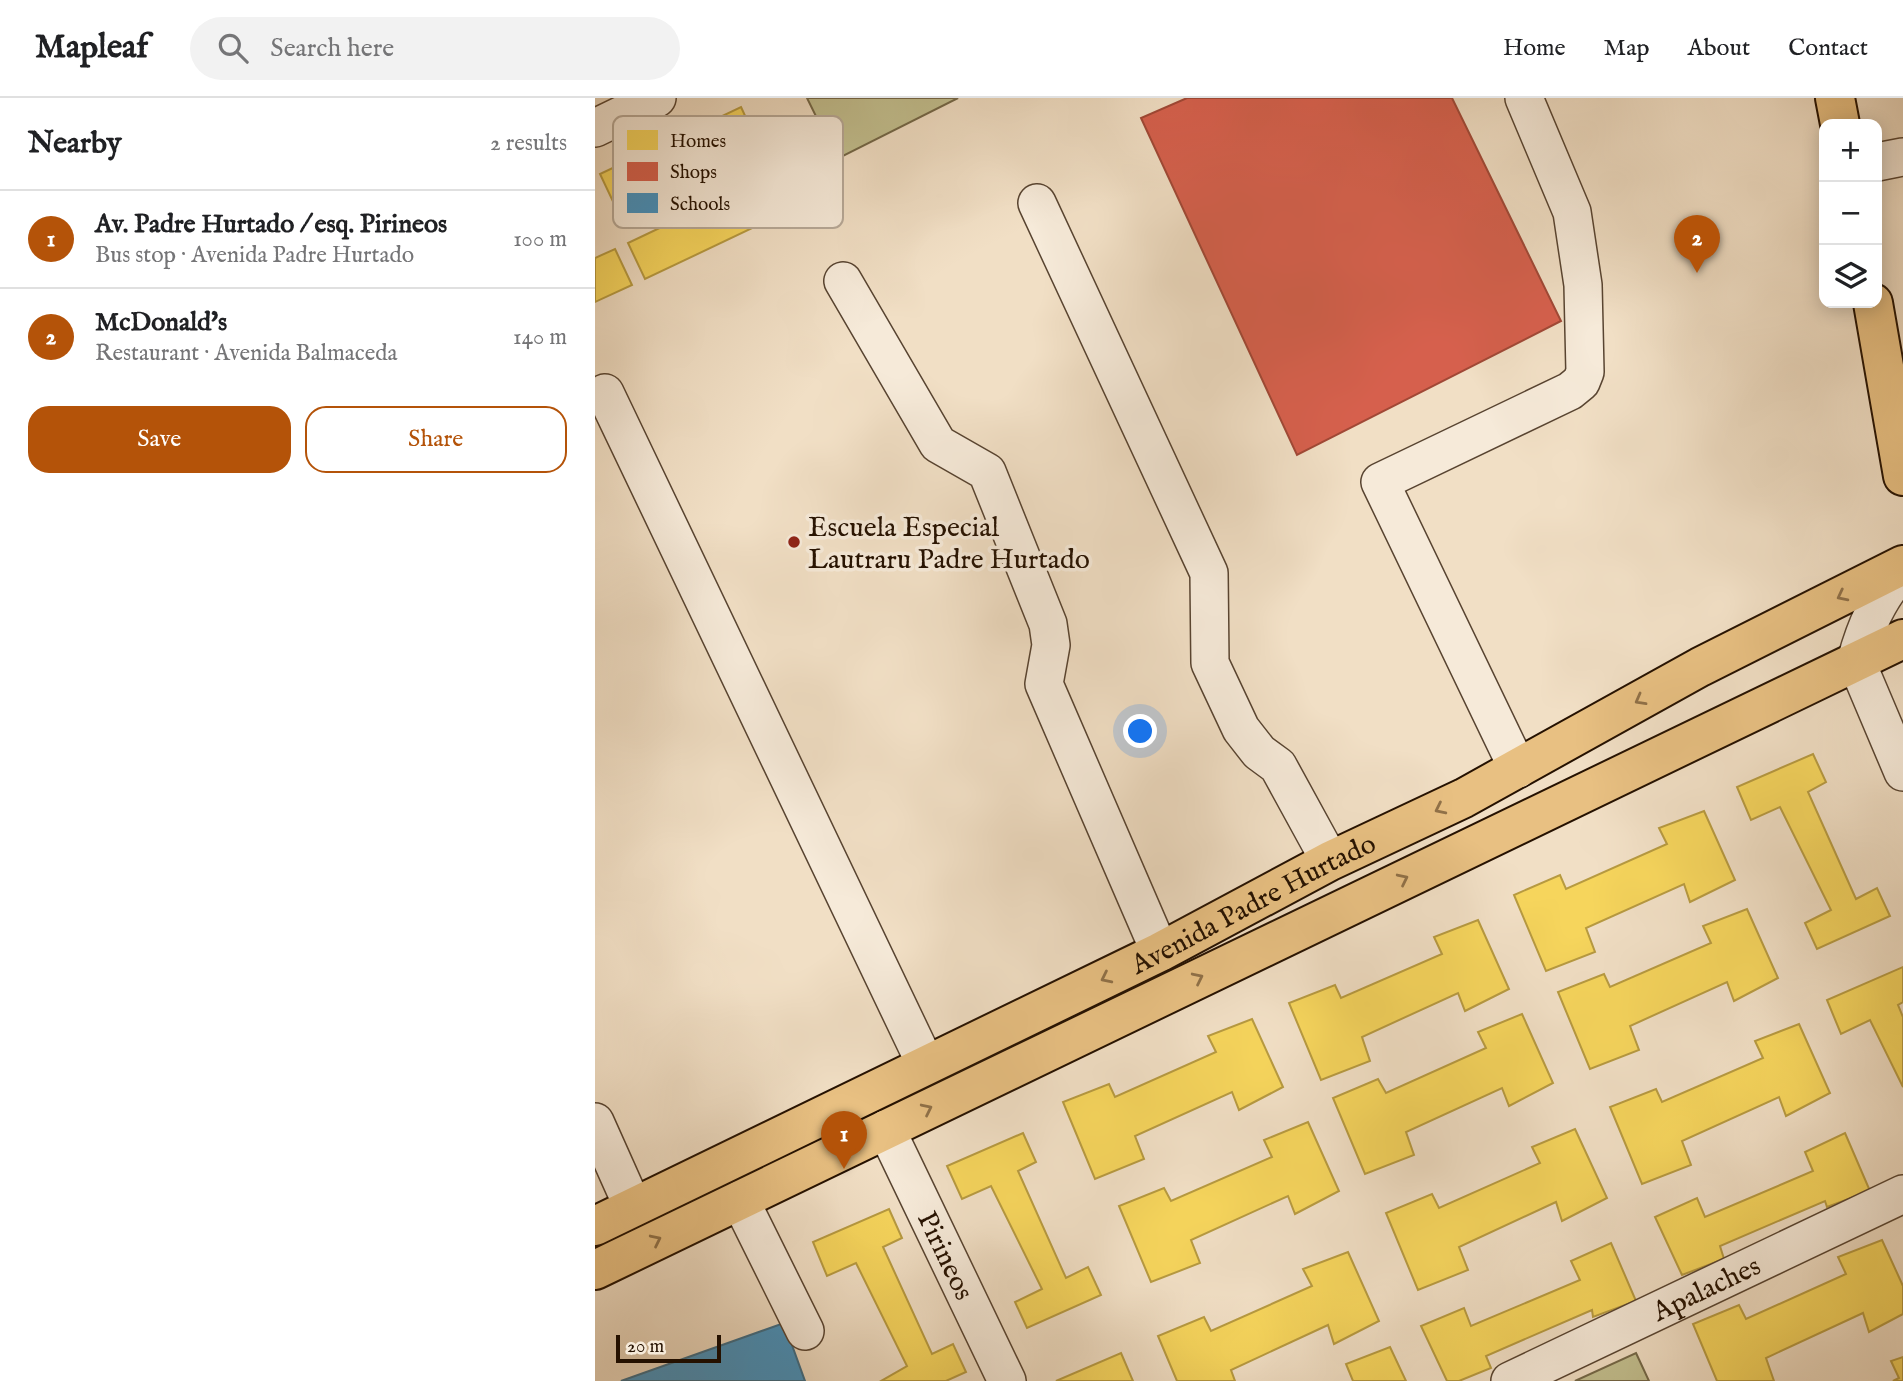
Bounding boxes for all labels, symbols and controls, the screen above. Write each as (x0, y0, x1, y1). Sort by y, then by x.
search box (190, 17, 680, 80)
text: Mapleaf (35, 27, 148, 69)
icon: search (214, 29, 252, 67)
text: Search here (270, 32, 394, 65)
text: Home (1503, 33, 1566, 64)
text: Map (1604, 33, 1650, 64)
text: About (1688, 33, 1750, 64)
text: Contact (1788, 33, 1868, 64)
legend (613, 116, 843, 228)
map controls (1819, 119, 1882, 308)
button: + (1819, 119, 1882, 182)
text: Nearby (28, 125, 121, 163)
text: 2 results (490, 129, 567, 158)
text: Homes (670, 130, 726, 154)
text: Shops (670, 161, 717, 185)
button: − (1819, 182, 1882, 245)
text: Schools (670, 193, 730, 217)
text: Av. Padre Hurtado / esq. Pirineos (95, 208, 447, 241)
pin: 2 (1674, 215, 1720, 273)
text: 1 (47, 225, 55, 254)
text: 100 m (513, 225, 567, 254)
text: Bus stop · Avenida Padre Hurtado (95, 241, 414, 270)
button: layers (1819, 245, 1882, 308)
text: McDonald's (95, 306, 227, 339)
text: 2 (46, 323, 56, 352)
text: 140 m (513, 323, 567, 352)
text: Restaurant · Avenida Balmaceda (95, 339, 397, 368)
button: Save (28, 406, 291, 473)
button: Share (305, 406, 567, 473)
place label: Escuela Especial Lautraru Padre Hurtado (808, 511, 1090, 578)
marker: Escuela Especial Lautraru Padre Hurtado (786, 534, 802, 550)
one-way arrow (1837, 587, 1849, 601)
one-way arrow (1635, 692, 1647, 705)
your location (1123, 714, 1157, 748)
one-way arrow (1435, 801, 1447, 815)
street label: Avenida Padre Hurtado (1125, 827, 1382, 984)
one-way arrow (1396, 874, 1408, 888)
one-way arrow (1101, 969, 1113, 983)
one-way arrow (1191, 973, 1203, 987)
one-way arrow (920, 1103, 932, 1117)
pin: 1 (821, 1111, 867, 1169)
street label: Pirineos (908, 1206, 981, 1306)
one-way arrow (649, 1235, 661, 1249)
street label: Apalaches (1646, 1249, 1767, 1331)
scale bar (616, 1332, 721, 1364)
text: 20 m (627, 1335, 664, 1359)

